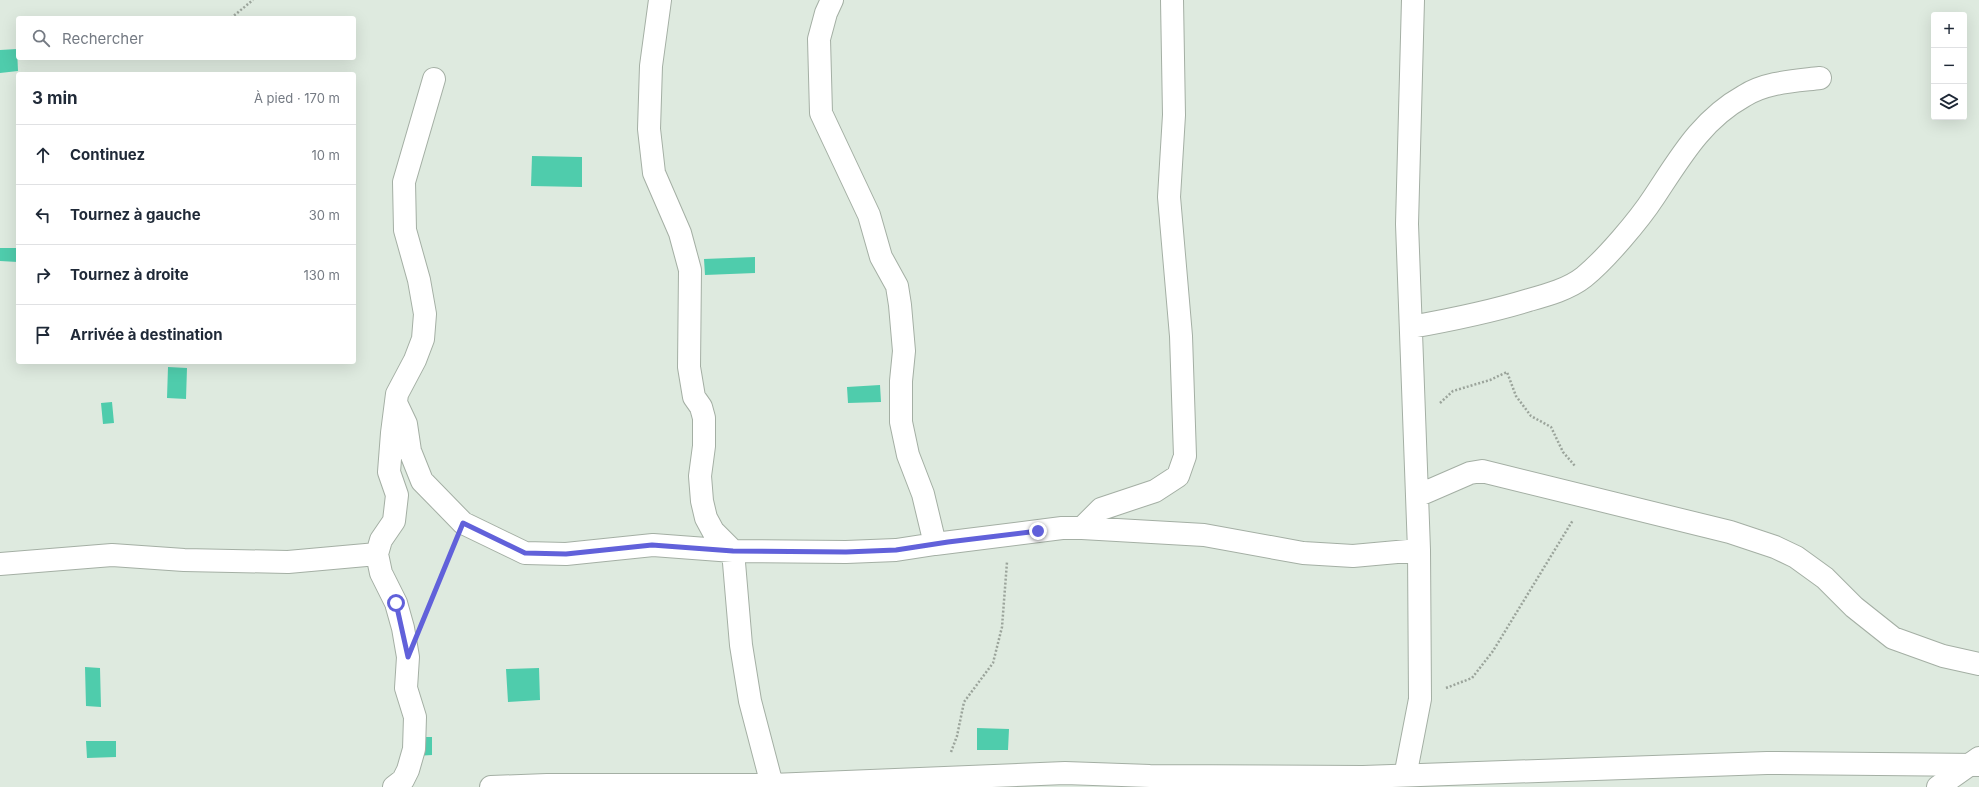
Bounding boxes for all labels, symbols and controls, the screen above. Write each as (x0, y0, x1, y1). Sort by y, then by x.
map controls (1931, 12, 1967, 120)
button: + (1931, 12, 1967, 48)
search box (16, 16, 356, 60)
icon: search (30, 27, 52, 49)
text: Rechercher (62, 29, 144, 48)
button: − (1931, 48, 1967, 84)
button: layers (1931, 84, 1967, 120)
text: 3 min (32, 88, 78, 108)
text: À pied · 170 m (254, 90, 340, 106)
icon: ahead (32, 144, 54, 166)
text: Continuez (70, 145, 145, 164)
text: 10 m (311, 147, 340, 163)
icon: left (32, 204, 54, 226)
text: Tournez à gauche (70, 205, 201, 224)
text: 30 m (309, 207, 340, 223)
icon: right (32, 264, 54, 286)
text: Tournez à droite (70, 265, 189, 284)
text: 130 m (303, 267, 340, 283)
icon: arrive (32, 324, 54, 346)
text: Arrivée à destination (70, 325, 223, 344)
route end (1029, 522, 1047, 540)
route start (387, 594, 405, 612)

